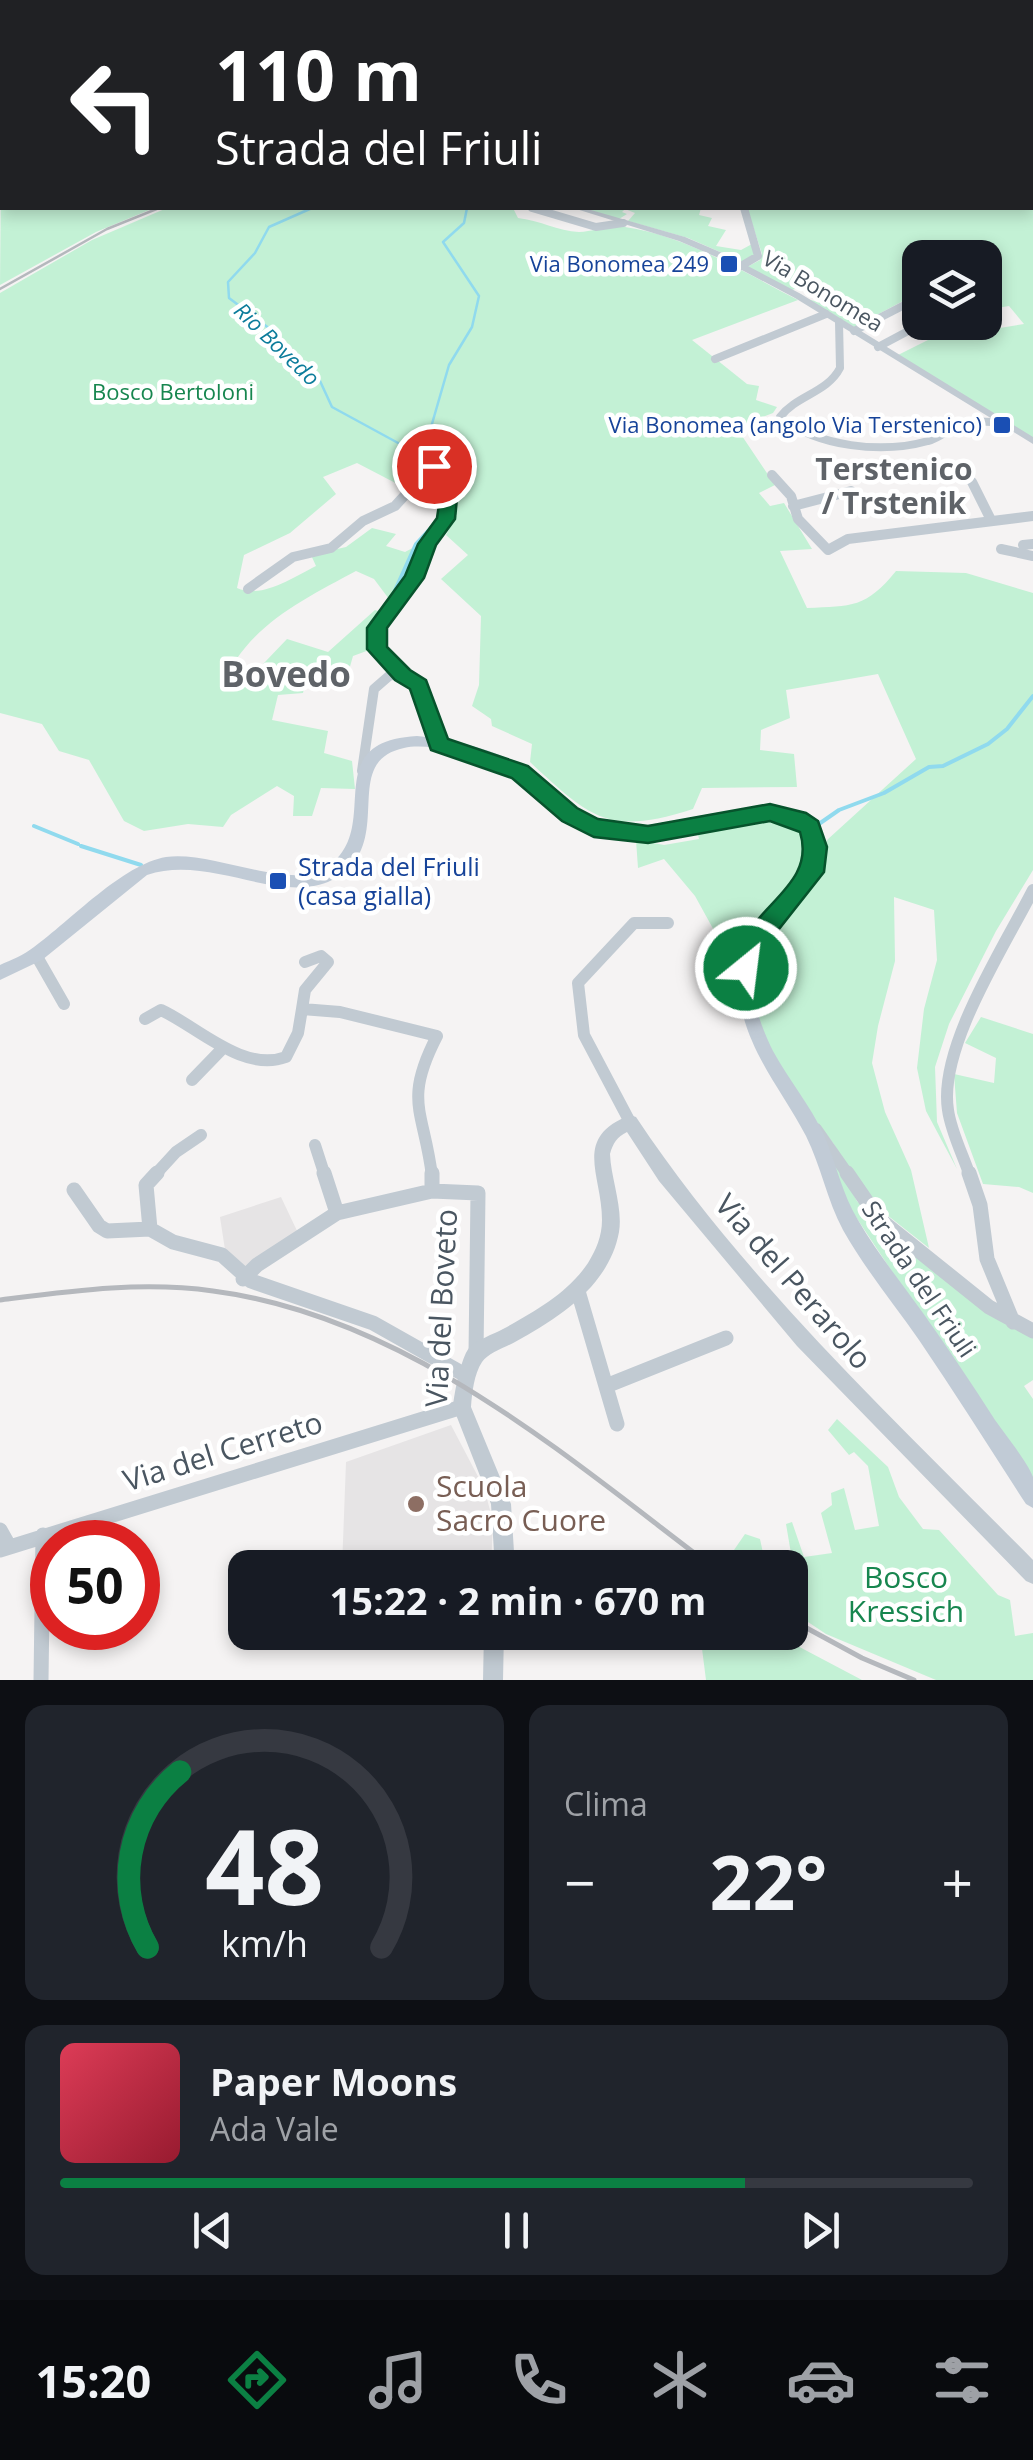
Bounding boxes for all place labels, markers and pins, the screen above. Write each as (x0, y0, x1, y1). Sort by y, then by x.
place label: Via Bonomea 249 (530, 248, 709, 278)
marker: Via Bonomea 249 (718, 253, 740, 275)
place label: Via Bonomea (angolo Via Terstenico) (609, 409, 982, 439)
marker: Via Bonomea (angolo Via Terstenico) (991, 414, 1013, 436)
pin (392, 424, 477, 509)
place label: Strada del Friuli (casa gialla) (298, 849, 480, 912)
marker: Strada del Friuli (casa gialla) (267, 870, 289, 892)
place label: Scuola Sacro Cuore (436, 1465, 606, 1540)
marker: Scuola Sacro Cuore (405, 1493, 427, 1515)

